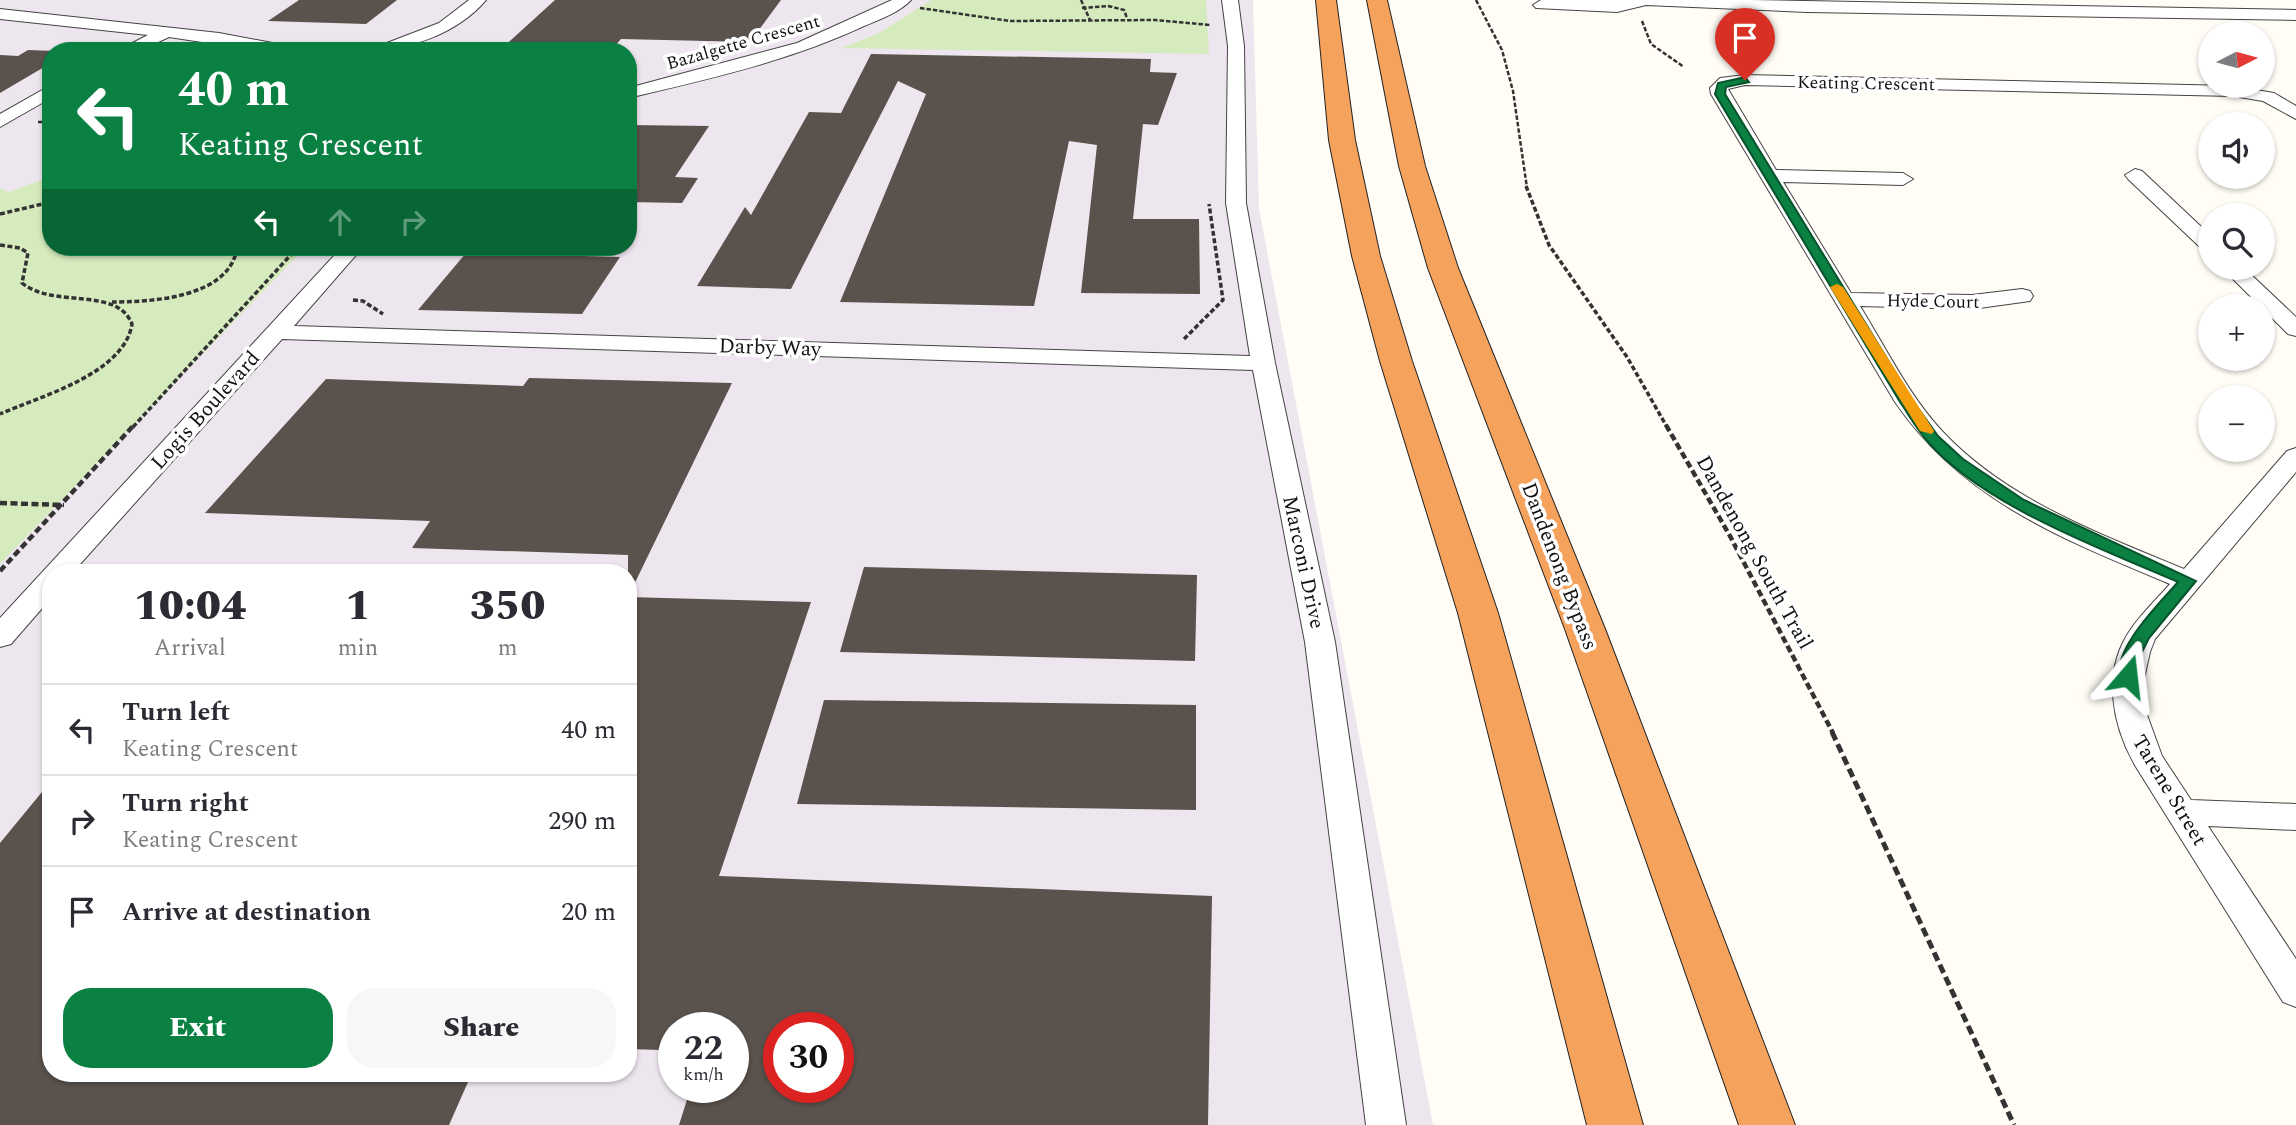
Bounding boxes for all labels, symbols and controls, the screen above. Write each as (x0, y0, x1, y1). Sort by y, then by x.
street label: Bazalgette Crescent (663, 8, 823, 77)
pin (1715, 8, 1775, 80)
icon: arrive (1726, 19, 1764, 57)
north arrow (2198, 21, 2275, 98)
map controls (2198, 21, 2275, 462)
text: 40 m (178, 53, 289, 128)
street label: Keating Crescent (1797, 69, 1935, 98)
icon: left (63, 70, 154, 161)
button: sound (2198, 112, 2275, 189)
text: Keating Crescent (178, 121, 423, 170)
icon: left (248, 203, 286, 241)
icon: ahead (321, 203, 359, 241)
icon: right (394, 203, 432, 241)
button: search (2198, 203, 2275, 280)
street label: Hyde Court (1886, 287, 1980, 316)
button: + (2198, 294, 2275, 371)
street label: Darby Way (718, 330, 823, 366)
street label: Logis Boulevard (143, 344, 268, 477)
button: − (2198, 385, 2275, 462)
street label: Dandenong South Trail (1687, 450, 1821, 655)
street label: Dandenong Bypass (1512, 478, 1606, 655)
street label: Marconi Drive (1273, 493, 1333, 632)
text: 10:04 (134, 575, 246, 638)
text: 1 (345, 575, 371, 638)
text: 350 (470, 575, 545, 638)
text: Arrival (154, 631, 226, 666)
text: min (338, 631, 378, 666)
text: m (498, 631, 517, 666)
position arrow (2091, 639, 2165, 713)
text: Turn left (122, 692, 230, 732)
text: 40 m (561, 710, 616, 750)
icon: left (63, 711, 101, 749)
street label: Tarene Street (2123, 729, 2215, 852)
text: Keating Crescent (122, 732, 298, 767)
text: Turn right (122, 783, 249, 823)
text: 290 m (548, 801, 616, 841)
icon: right (63, 802, 101, 840)
text: Keating Crescent (122, 823, 298, 858)
text: Arrive at destination (122, 892, 371, 932)
text: 20 m (561, 892, 616, 932)
icon: arrive (63, 893, 101, 931)
button: Exit (63, 988, 333, 1068)
button: Share (347, 988, 616, 1068)
speed limit sign: 30 (763, 1012, 854, 1103)
text: 22 (684, 1022, 723, 1075)
text: km/h (683, 1061, 724, 1088)

